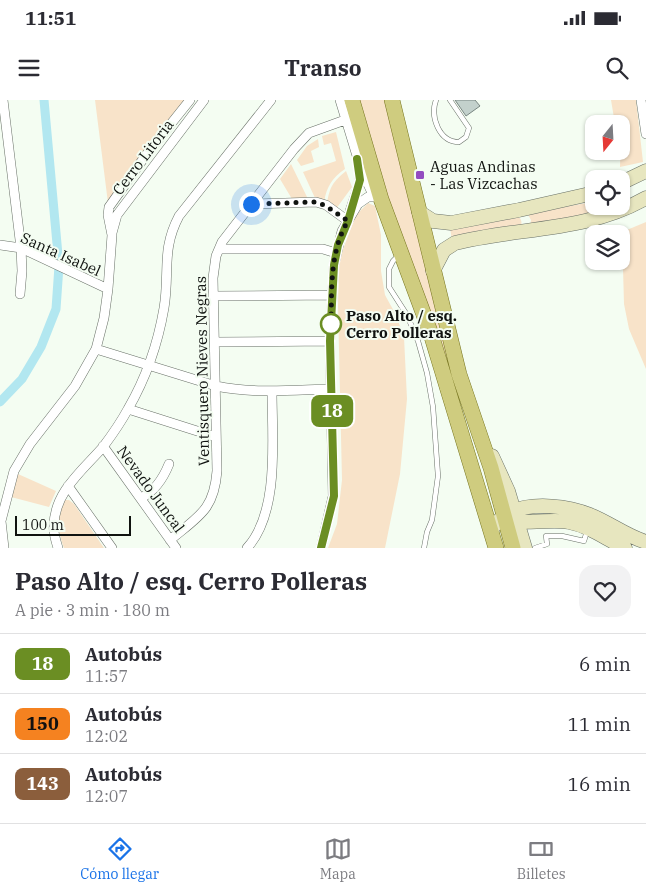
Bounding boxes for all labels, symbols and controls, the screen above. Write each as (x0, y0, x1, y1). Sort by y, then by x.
text: 11:51 (25, 6, 76, 30)
text: Transo (284, 53, 362, 82)
icon: menu (15, 54, 43, 82)
icon: search (603, 54, 631, 82)
street label: Cerro Litoria (108, 115, 178, 199)
north arrow (585, 115, 630, 160)
map controls (585, 115, 630, 270)
place label: Aguas Andinas - Las Vizcachas (430, 157, 538, 193)
marker: Aguas Andinas - Las Vizcachas (414, 169, 426, 181)
button: locate (585, 170, 630, 215)
your location (239, 192, 264, 217)
button: layers (585, 225, 630, 270)
street label: Santa Isabel (18, 228, 104, 280)
street label: Ventisquero Nieves Negras (191, 276, 213, 466)
place label: Paso Alto / esq. Cerro Polleras (346, 306, 457, 342)
marker: Paso Alto / esq. Cerro Polleras (320, 313, 342, 335)
line badge: 18 (310, 395, 354, 427)
text: 18 (321, 399, 343, 422)
street label: Nevado Juncal (113, 442, 189, 536)
scale bar (15, 513, 131, 536)
text: 100 m (22, 516, 64, 534)
text: Paso Alto / esq. Cerro Polleras (15, 565, 367, 597)
button: heart (579, 565, 631, 617)
text: A pie · 3 min · 180 m (15, 600, 170, 620)
text: Autobús (85, 642, 162, 666)
text: 18 (32, 652, 53, 675)
text: 6 min (579, 652, 631, 676)
text: 11:57 (85, 666, 128, 686)
text: Autobús (85, 702, 162, 726)
text: 150 (26, 712, 59, 735)
text: 11 min (568, 712, 631, 736)
text: 12:02 (85, 726, 128, 746)
text: Autobús (85, 762, 162, 786)
text: 143 (26, 772, 59, 795)
text: 16 min (568, 772, 631, 796)
text: 12:07 (85, 786, 128, 806)
tab: Cómo llegar (80, 835, 159, 883)
tab: Mapa (320, 835, 356, 883)
tab: Billetes (517, 835, 566, 883)

